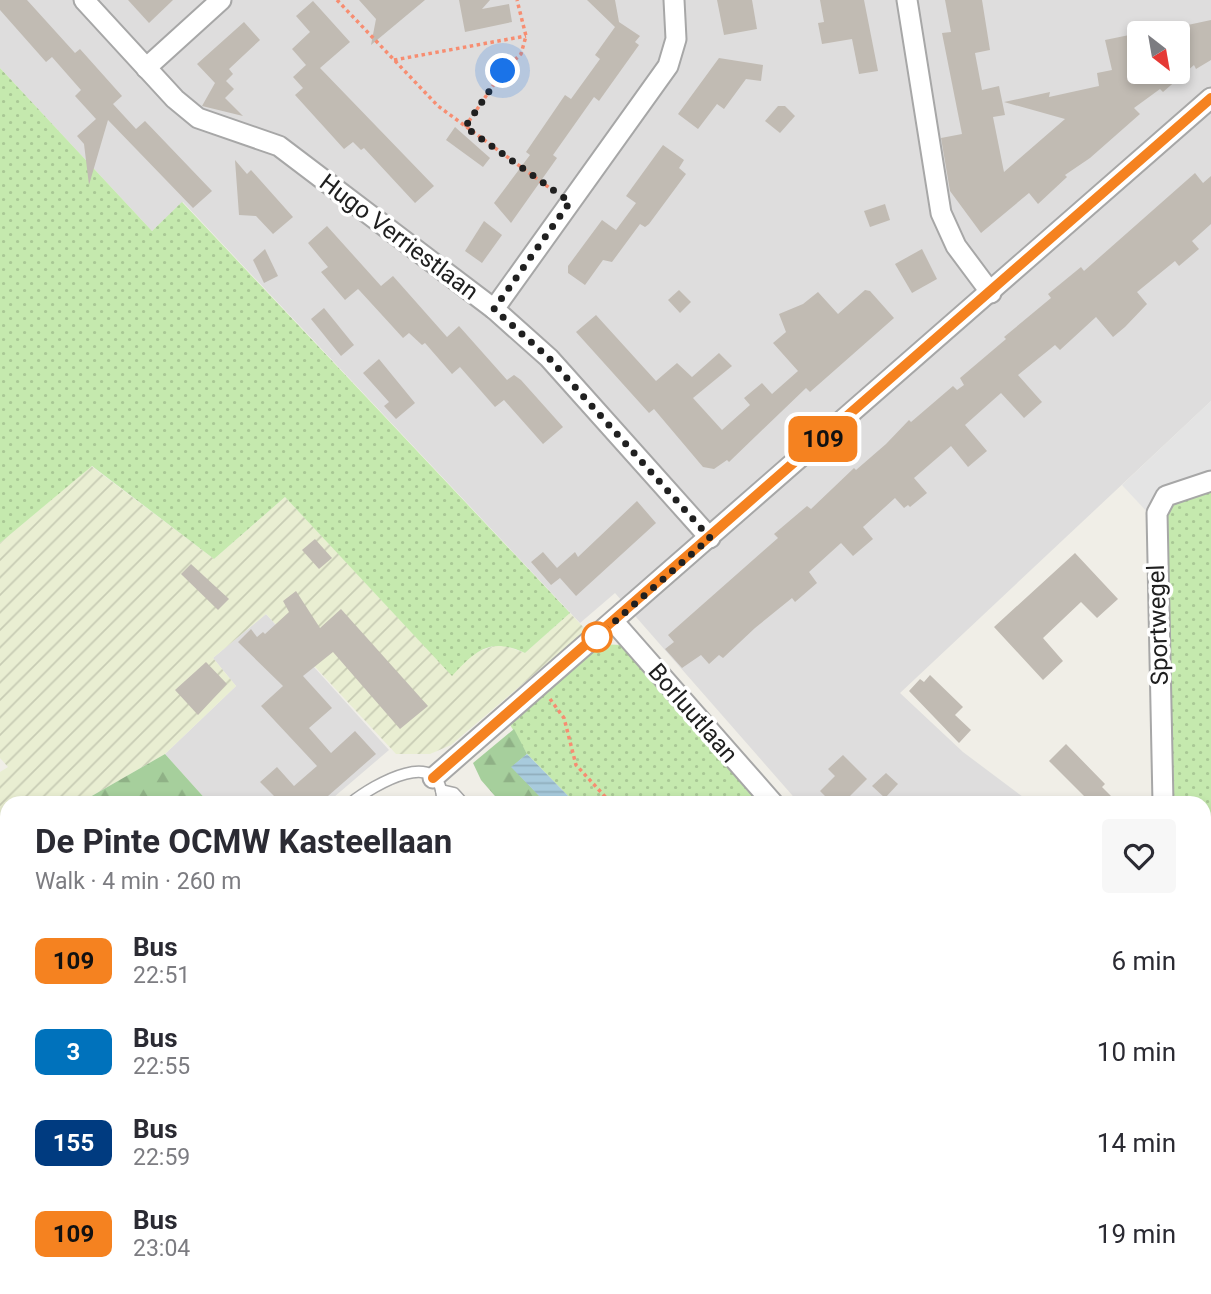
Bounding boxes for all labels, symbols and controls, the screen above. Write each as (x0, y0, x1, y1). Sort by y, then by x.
north arrow (1127, 21, 1190, 84)
map controls (1127, 21, 1190, 84)
your location (485, 53, 520, 88)
street label: Hugo Verriestlaan (314, 168, 484, 306)
line badge: 109 (783, 416, 863, 462)
text: 109 (802, 425, 844, 453)
street label: Sportwegel (1142, 564, 1174, 686)
unlabelled marker (582, 622, 612, 652)
street label: Borluutlaan (642, 658, 744, 768)
button: heart (1102, 819, 1176, 893)
text: De Pinte OCMW Kasteellaan (35, 822, 452, 861)
text: Walk · 4 min · 260 m (35, 868, 241, 895)
text: Bus (133, 932, 178, 962)
text: 6 min (1111, 946, 1176, 976)
text: 109 (53, 947, 94, 975)
text: 22:51 (133, 962, 190, 989)
text: Bus (133, 1023, 178, 1053)
text: 10 min (1097, 1037, 1176, 1067)
text: 3 (67, 1038, 80, 1066)
text: 22:55 (133, 1053, 190, 1080)
text: Bus (133, 1114, 178, 1144)
text: 14 min (1097, 1128, 1176, 1158)
text: 155 (53, 1129, 94, 1157)
text: 22:59 (133, 1144, 190, 1171)
text: Bus (133, 1205, 178, 1235)
text: 19 min (1097, 1219, 1176, 1249)
text: 109 (53, 1220, 94, 1248)
text: 23:04 (133, 1235, 190, 1262)

